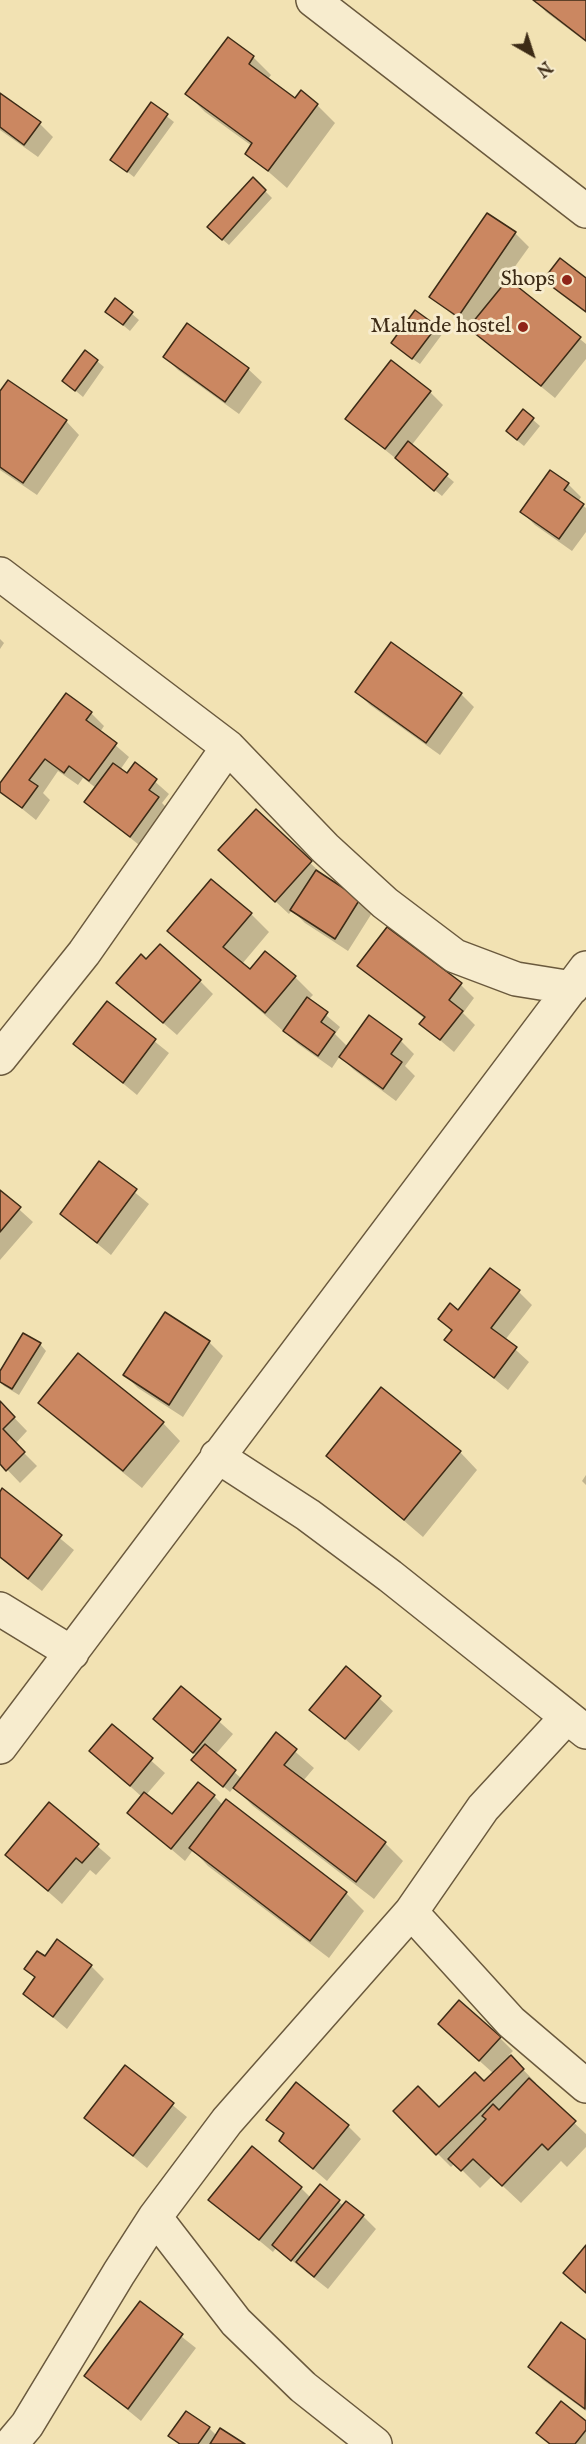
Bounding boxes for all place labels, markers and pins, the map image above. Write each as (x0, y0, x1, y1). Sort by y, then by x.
place label: Shops (501, 267, 555, 293)
marker: Shops (560, 273, 574, 287)
place label: Malunde hostel (370, 314, 511, 340)
marker: Malunde hostel (516, 320, 530, 334)

